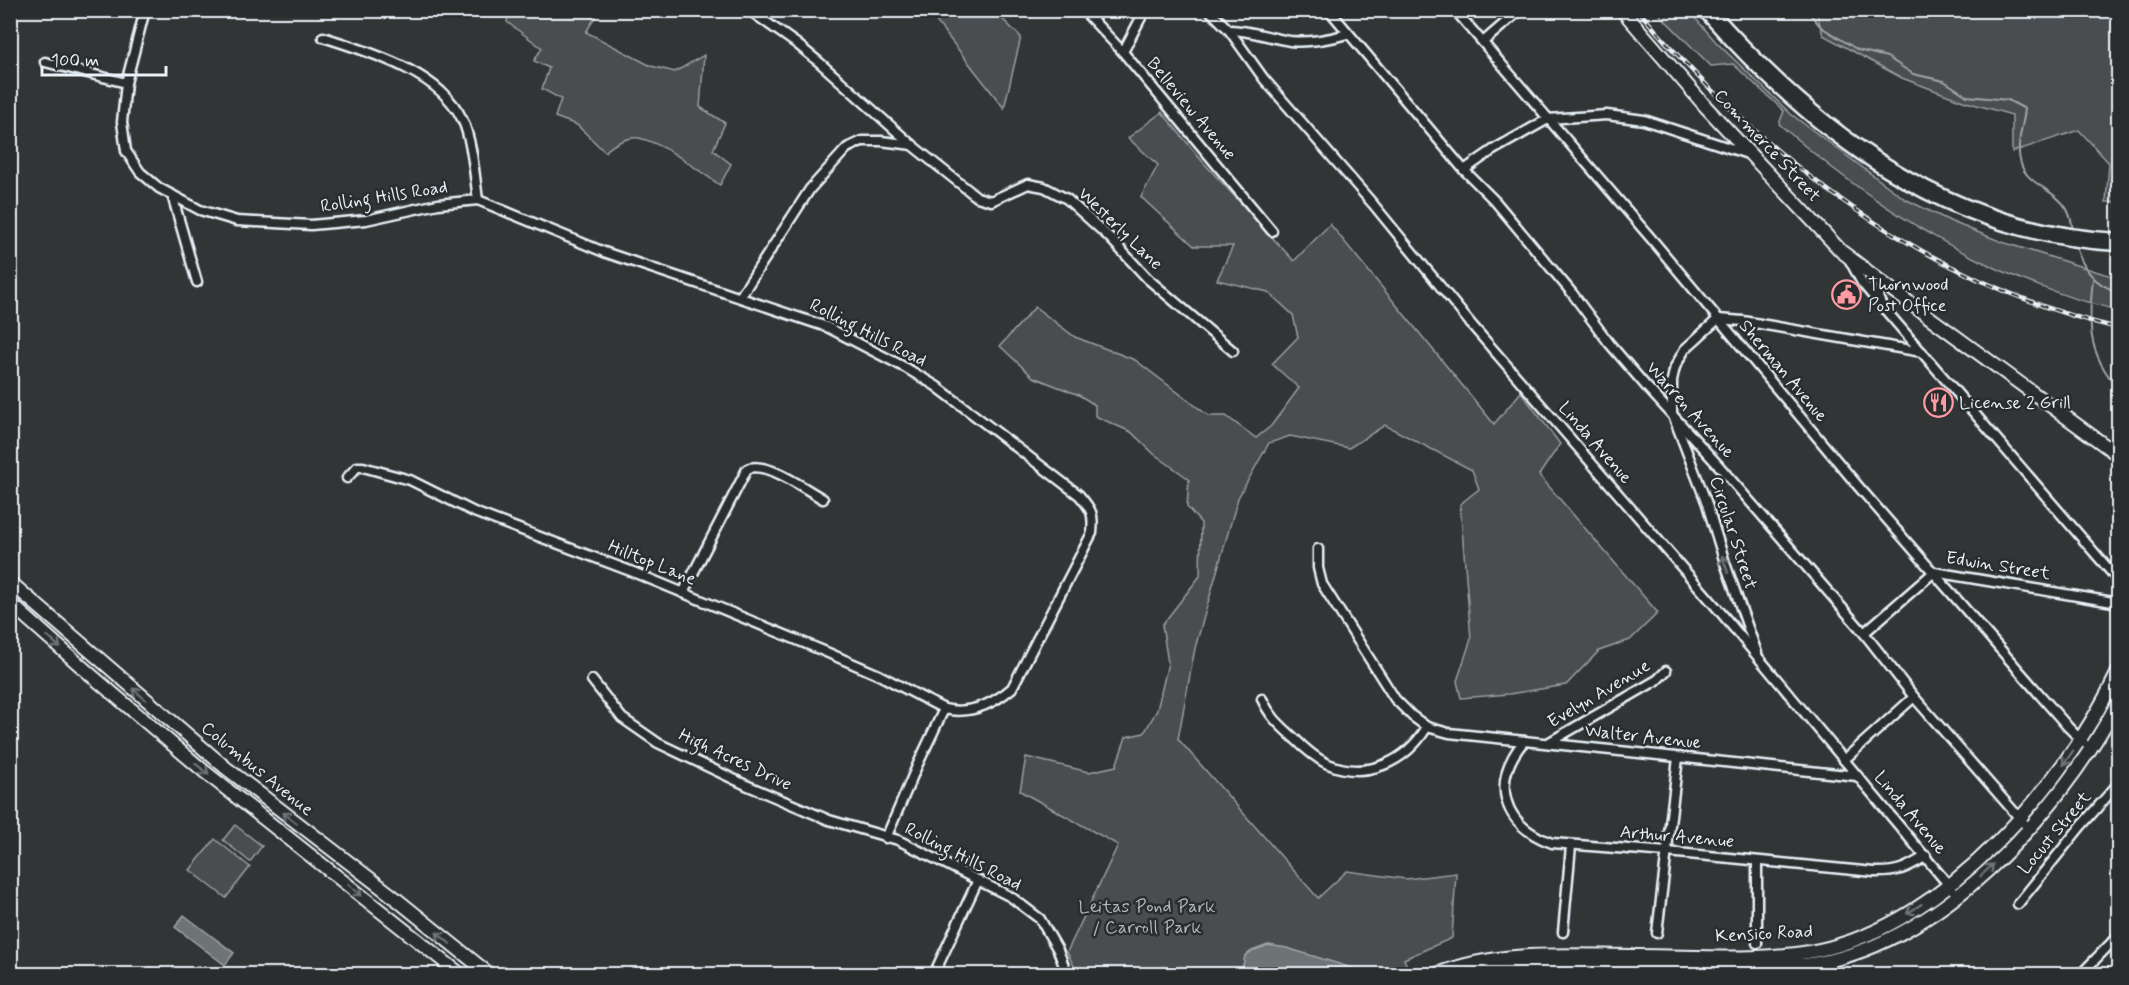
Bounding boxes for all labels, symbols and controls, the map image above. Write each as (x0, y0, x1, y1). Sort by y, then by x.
scale bar (42, 39, 166, 77)
text: 100 m (51, 49, 99, 73)
street label: Belleview Avenue (1141, 52, 1241, 166)
street label: Commerce Street (1708, 84, 1826, 208)
street label: Rolling Hills Road (319, 175, 450, 221)
street label: Westerly Lane (1072, 182, 1168, 276)
place label: Thornwood Post Office (1868, 273, 1948, 318)
public building icon: Thornwood Post Office (1831, 279, 1863, 311)
street label: Rolling Hills Road (804, 293, 931, 375)
street label: Sherman Avenue (1733, 315, 1833, 427)
street label: Warren Avenue (1640, 357, 1740, 463)
restaurant icon: License 2 Grill (1922, 387, 1954, 419)
place label: License 2 Grill (1959, 391, 2071, 415)
street label: Linda Avenue (1553, 397, 1637, 489)
street label: Circular Street (1703, 473, 1763, 593)
street label: Hilltop Lane (604, 534, 700, 592)
street label: Edwin Street (1944, 546, 2052, 586)
one-way arrow (1719, 555, 1730, 574)
one-way arrow (46, 635, 61, 649)
street label: Evelyn Avenue (1543, 654, 1655, 734)
one-way arrow (132, 687, 147, 701)
street label: Columbus Avenue (196, 716, 318, 822)
street label: Walter Avenue (1583, 719, 1703, 755)
street label: High Acres Drive (674, 723, 795, 799)
one-way arrow (2062, 750, 2074, 766)
one-way arrow (194, 762, 209, 776)
street label: Linda Avenue (1868, 766, 1952, 860)
street label: Locust Street (2013, 786, 2097, 880)
one-way arrow (282, 812, 298, 825)
street label: Rolling Hills Road (899, 817, 1026, 899)
street label: Arthur Avenue (1619, 820, 1735, 854)
one-way arrow (1979, 863, 1994, 877)
one-way arrow (347, 883, 362, 897)
park label: Leitas Pond Park / Carroll Park (1079, 895, 1215, 940)
one-way arrow (1907, 903, 1923, 915)
street label: Kensico Road (1715, 919, 1813, 949)
one-way arrow (436, 931, 452, 944)

